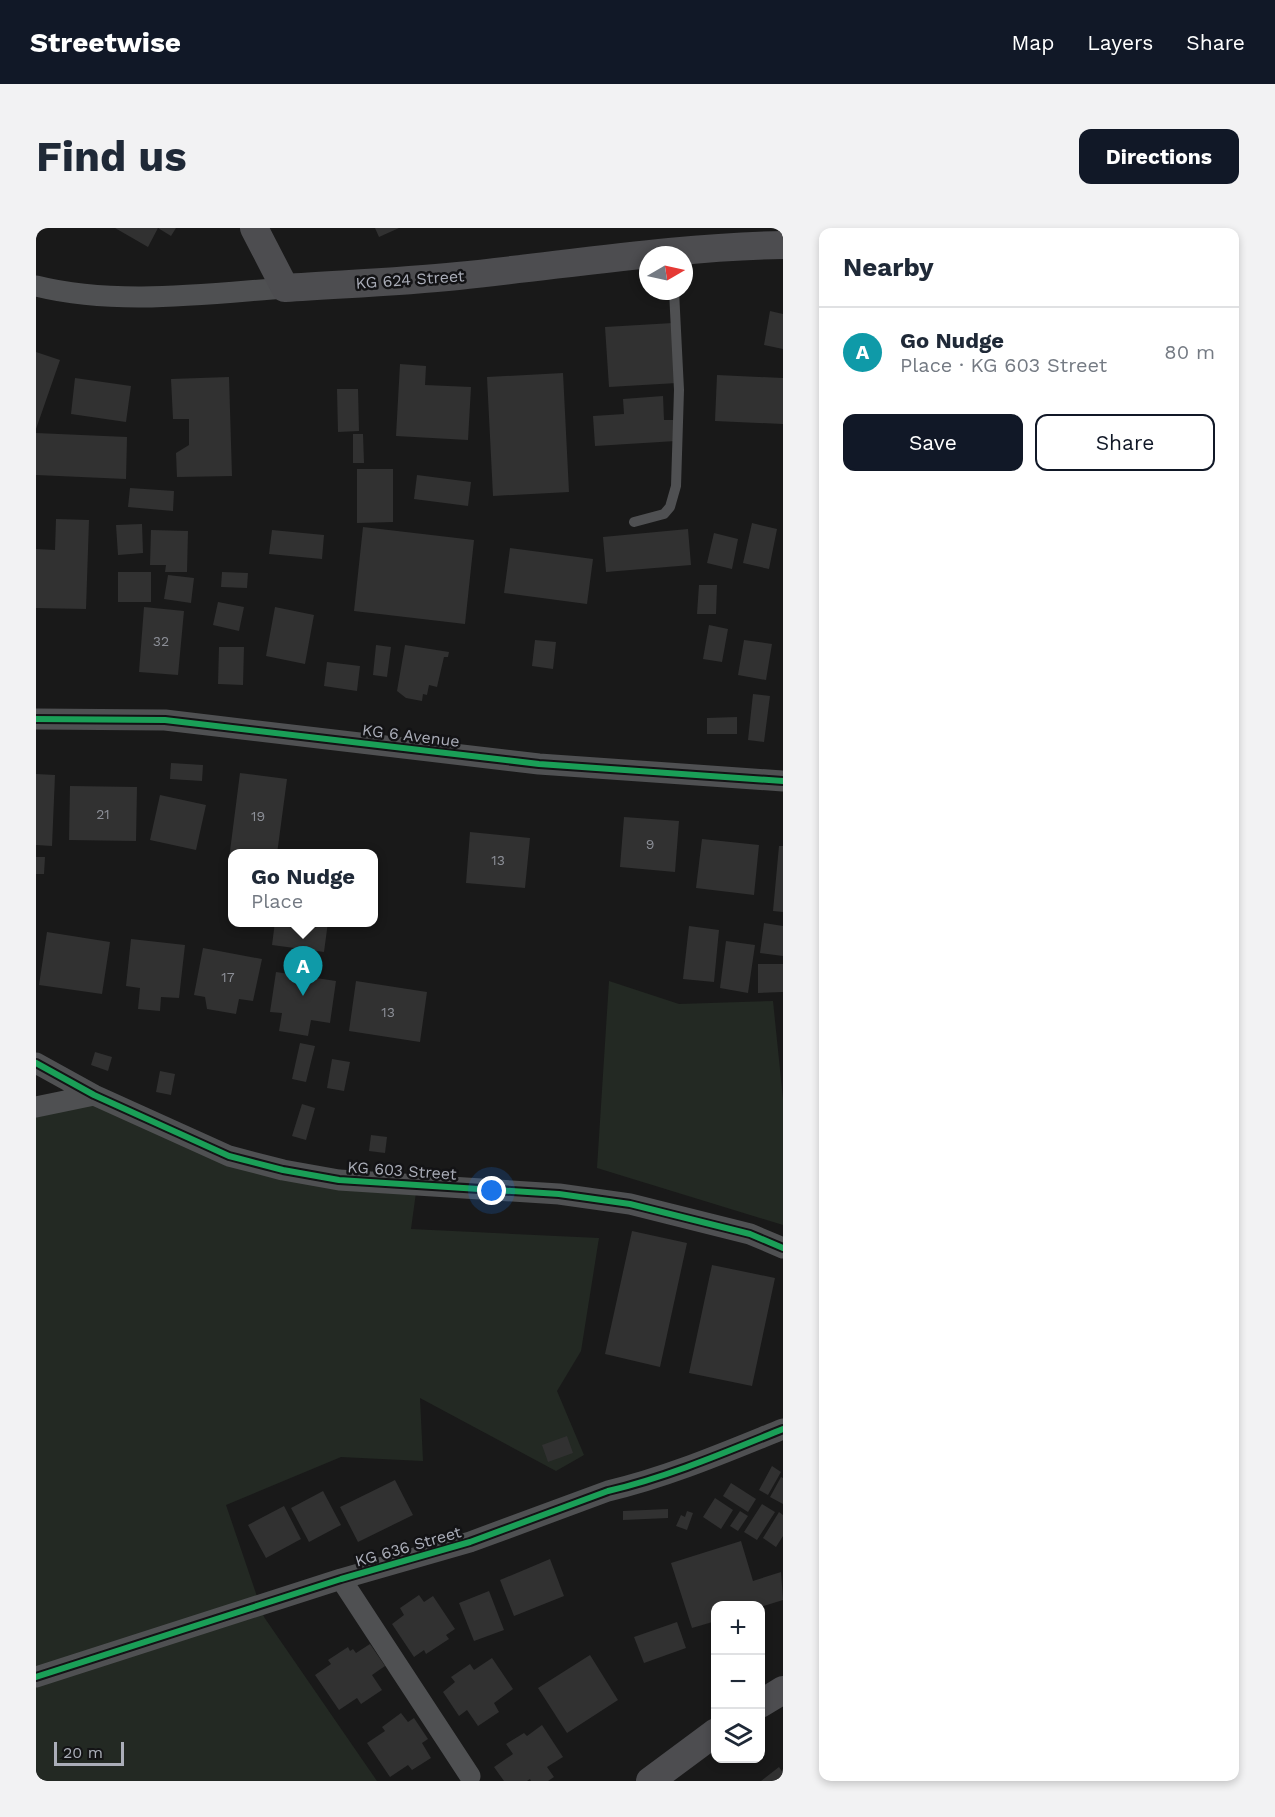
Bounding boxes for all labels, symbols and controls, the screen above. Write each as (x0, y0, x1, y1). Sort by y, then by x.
text: Streetwise (30, 26, 181, 59)
text: Map (1011, 30, 1054, 55)
text: Layers (1087, 30, 1153, 55)
text: Share (1186, 30, 1245, 55)
button: Directions (1079, 129, 1239, 184)
text: Find us (36, 132, 187, 181)
north arrow (639, 246, 693, 300)
text: Nearby (843, 252, 934, 282)
street label: KG 624 Street (355, 266, 465, 293)
text: Go Nudge (900, 328, 1004, 353)
text: A (856, 340, 869, 364)
text: 80 m (1164, 340, 1215, 364)
text: Place · KG 603 Street (900, 353, 1107, 377)
button: Save (843, 414, 1023, 471)
button: Share (1035, 414, 1215, 471)
house number: 32 (153, 633, 169, 649)
street label: KG 6 Avenue (361, 720, 461, 751)
house number: 21 (96, 806, 110, 822)
house number: 19 (251, 808, 265, 824)
house number: 9 (646, 836, 654, 852)
popup (228, 849, 378, 927)
house number: 13 (491, 852, 505, 868)
text: Go Nudge (251, 864, 355, 889)
text: Place (251, 889, 303, 913)
pin: A (284, 946, 322, 996)
house number: 17 (221, 969, 235, 985)
house number: 13 (381, 1004, 395, 1020)
street label: KG 603 Street (347, 1157, 457, 1184)
your location (477, 1176, 506, 1205)
street label: KG 636 Street (353, 1522, 464, 1571)
map controls (711, 1601, 765, 1763)
button: + (711, 1601, 765, 1655)
button: − (711, 1655, 765, 1709)
button: layers (711, 1709, 765, 1763)
scale bar (54, 1739, 124, 1766)
text: 20 m (63, 1743, 103, 1762)

